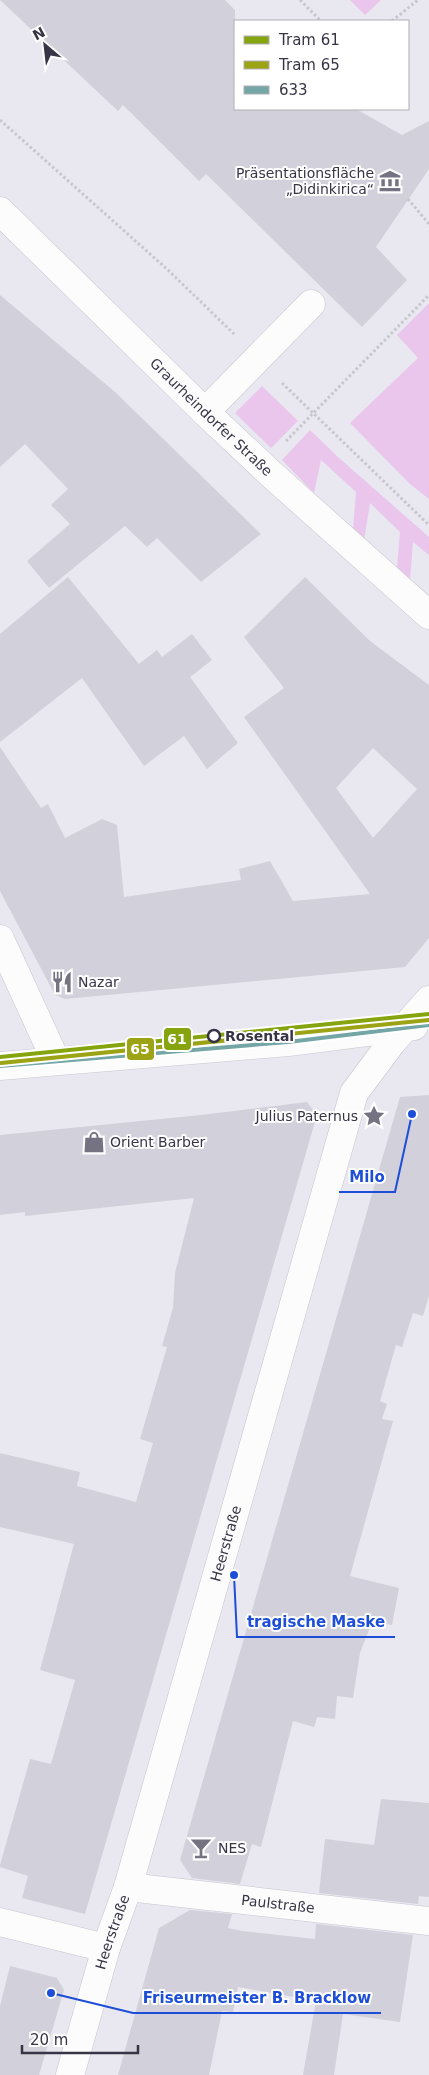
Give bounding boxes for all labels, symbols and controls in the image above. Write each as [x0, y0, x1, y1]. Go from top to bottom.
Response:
north arrow [20, 20, 70, 70]
legend [234, 20, 409, 110]
text: N [30, 24, 48, 43]
text: Tram 61 [278, 31, 340, 49]
text: Tram 65 [278, 56, 340, 74]
text: 633 [279, 81, 308, 99]
place label: Präsentationsfläche „Didinkirica“ [236, 165, 374, 197]
museum icon: Präsentationsfläche „Didinkirica“ [377, 168, 403, 194]
street label: Graurheindorfer Straße [147, 355, 276, 479]
restaurant icon: Nazar [49, 969, 75, 995]
place label: Nazar [78, 974, 119, 990]
line badge: 61 [163, 1027, 192, 1051]
place label: Rosental [225, 1028, 294, 1044]
marker: Rosental [207, 1029, 221, 1043]
text: 61 [167, 1031, 187, 1047]
line badge: 65 [126, 1037, 155, 1061]
text: 65 [130, 1041, 150, 1057]
place icon: Julius Paternus [361, 1103, 387, 1129]
place label: Julius Paternus [255, 1108, 358, 1124]
shop icon: Orient Barber [81, 1129, 107, 1155]
place label: Orient Barber [110, 1134, 206, 1150]
callout: Milo [339, 1162, 395, 1192]
text: Milo [349, 1168, 385, 1186]
street label: Heerstraße [207, 1504, 244, 1583]
callout: tragische Maske [237, 1607, 395, 1637]
text: tragische Maske [247, 1613, 385, 1631]
bar icon: NES [188, 1835, 214, 1861]
place label: NES [218, 1840, 246, 1856]
street label: Paulstraße [240, 1892, 316, 1916]
street label: Heerstraße [92, 1893, 133, 1971]
callout: Friseurmeister B. Bracklow [133, 1983, 381, 2013]
text: Friseurmeister B. Bracklow [143, 1989, 371, 2007]
scale bar [22, 2022, 139, 2054]
text: 20 m [30, 2031, 68, 2049]

